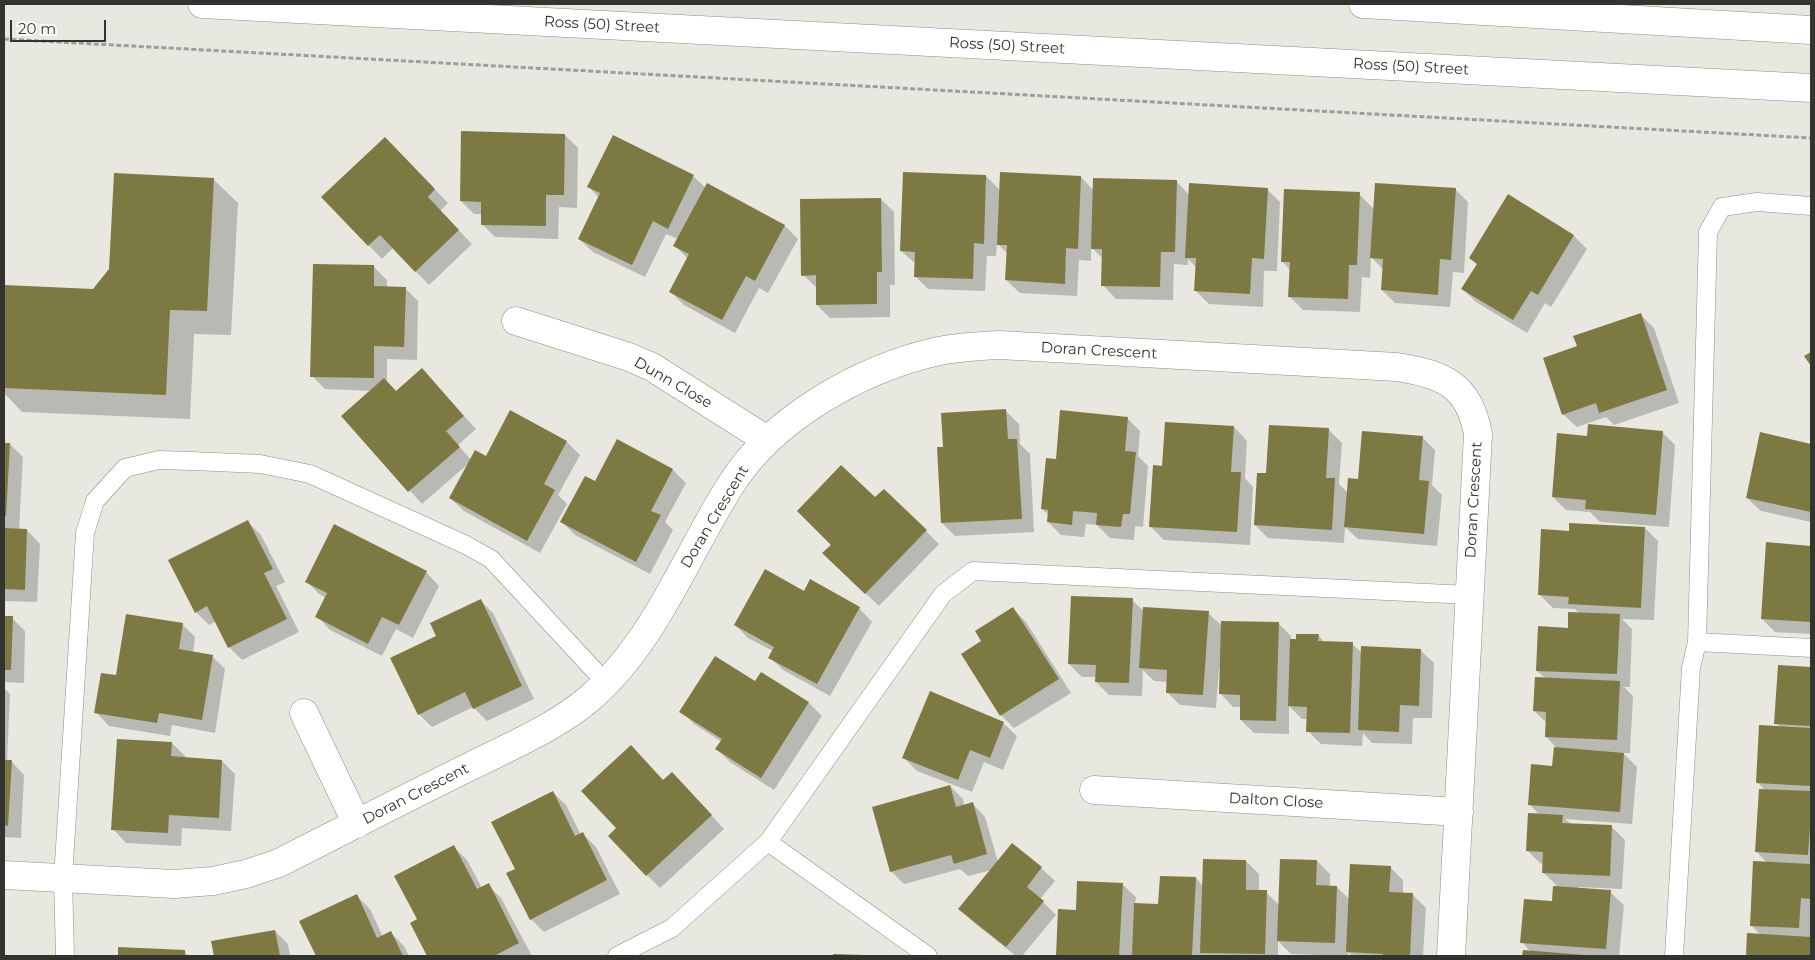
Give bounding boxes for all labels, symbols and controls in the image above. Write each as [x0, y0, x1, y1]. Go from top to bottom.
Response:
scale bar [12, 10, 109, 42]
street label: Ross (50) Street [543, 13, 661, 37]
text: 20 m [18, 19, 56, 38]
street label: Ross (50) Street [948, 34, 1066, 58]
street label: Ross (50) Street [1352, 55, 1470, 79]
street label: Doran Crescent [1040, 339, 1158, 363]
street label: Dunn Close [631, 353, 715, 413]
street label: Doran Crescent [1462, 441, 1486, 559]
street label: Doran Crescent [677, 462, 753, 572]
street label: Doran Crescent [360, 760, 472, 828]
street label: Dalton Close [1228, 790, 1324, 812]

